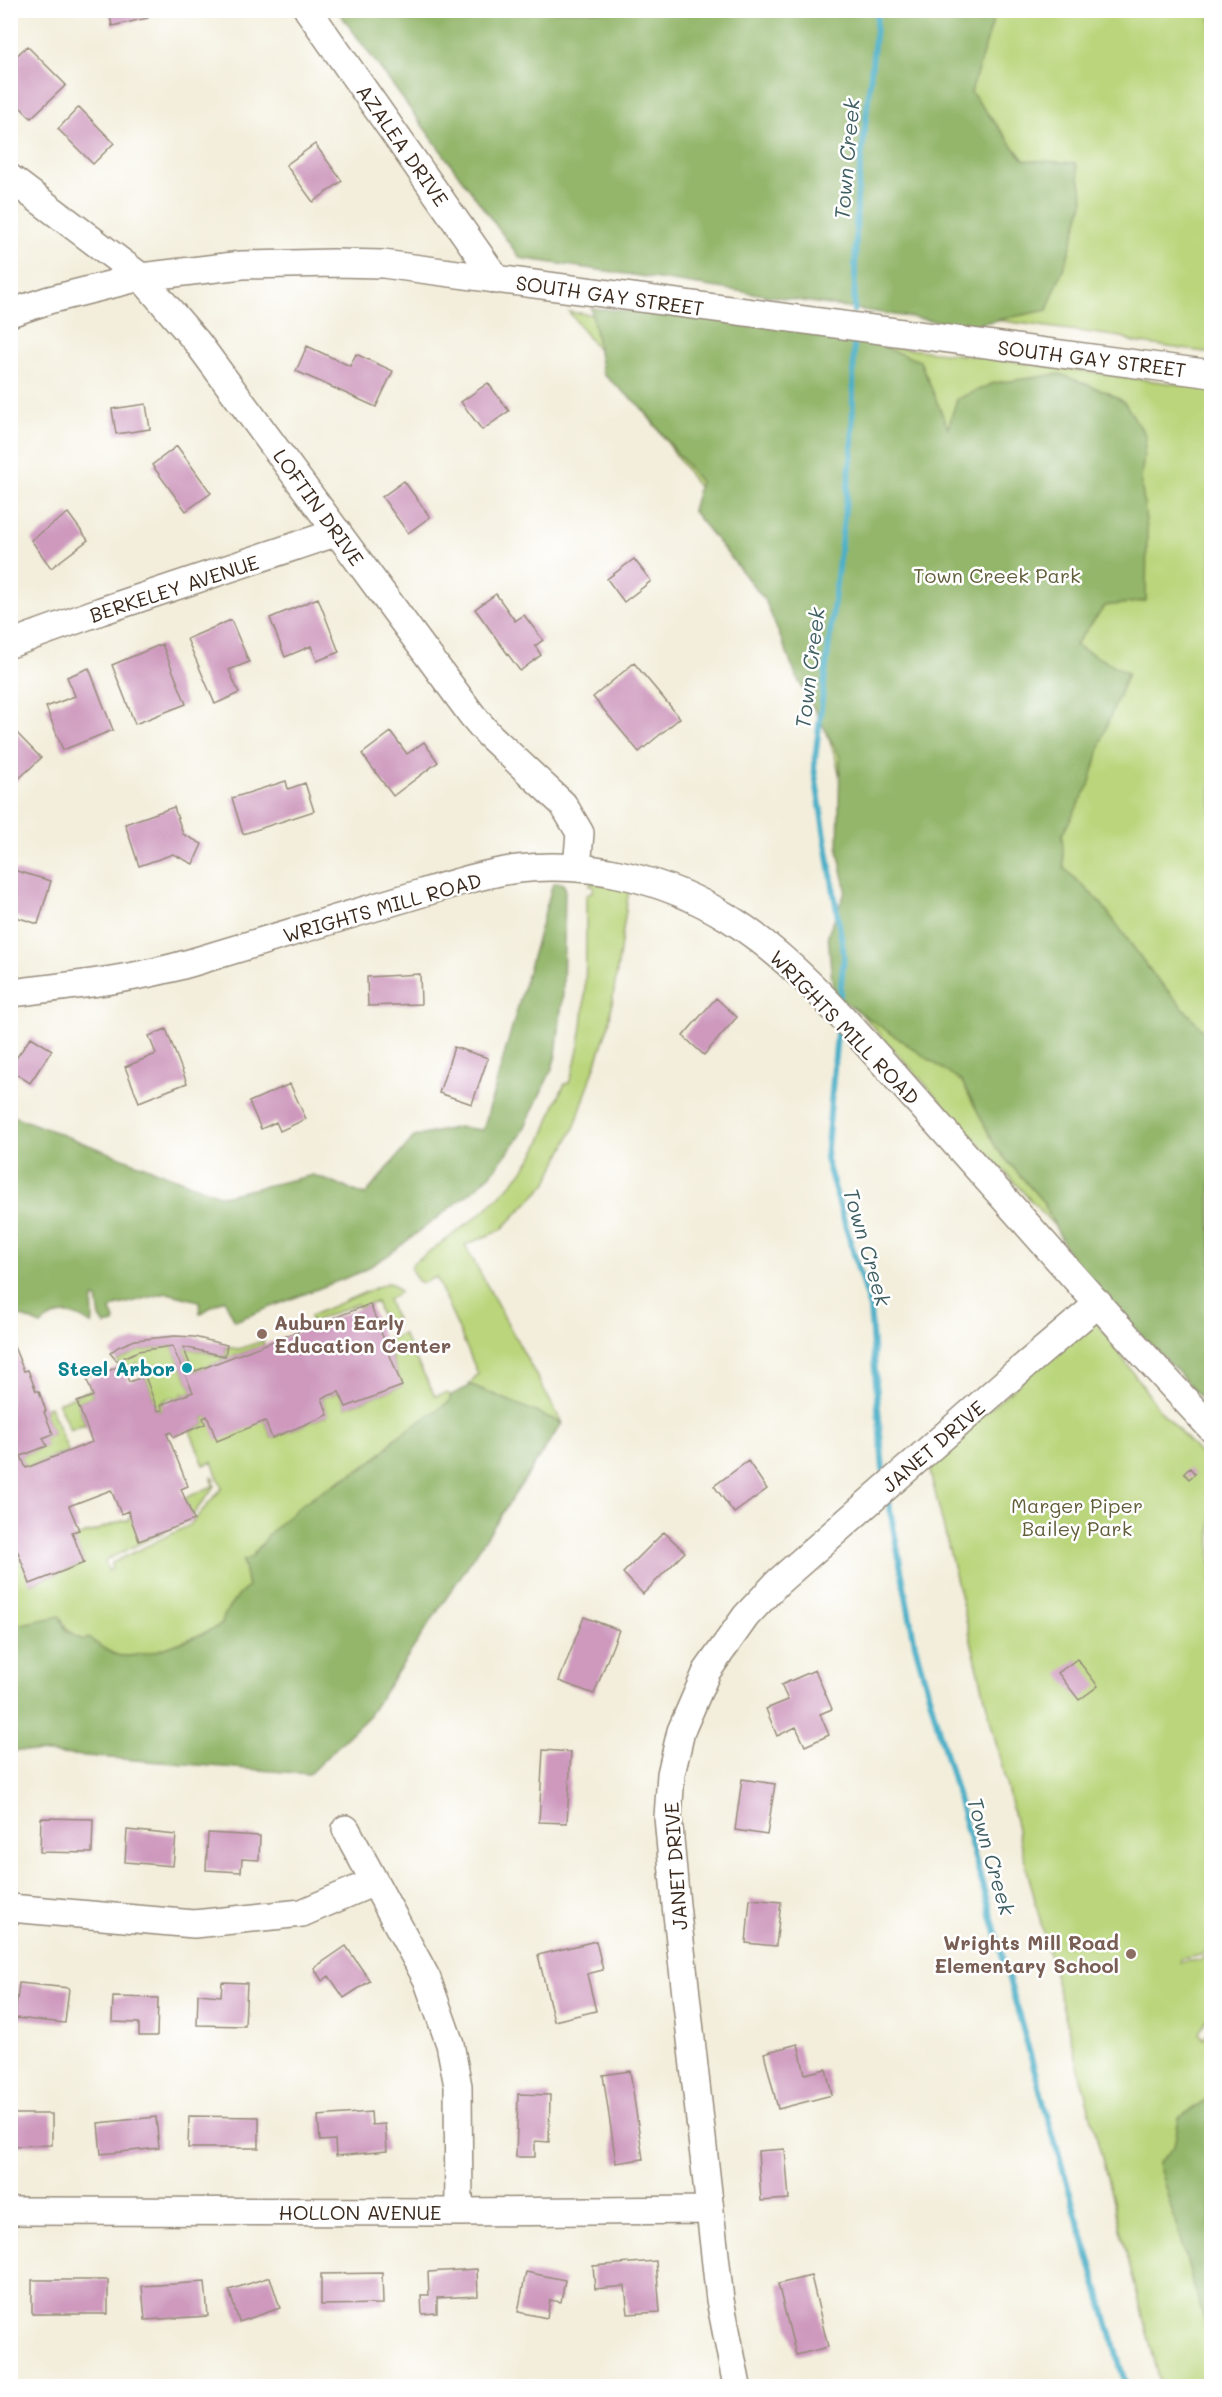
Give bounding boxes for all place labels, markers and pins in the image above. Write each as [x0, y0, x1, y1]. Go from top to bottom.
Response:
place label: Auburn Early Education Center [274, 1309, 451, 1358]
marker: Auburn Early Education Center [255, 1327, 269, 1341]
place label: Steel Arbor [58, 1355, 175, 1381]
marker: Steel Arbor [180, 1361, 194, 1375]
place label: Wrights Mill Road Elementary School [934, 1929, 1119, 1978]
marker: Wrights Mill Road Elementary School [1124, 1947, 1138, 1961]

